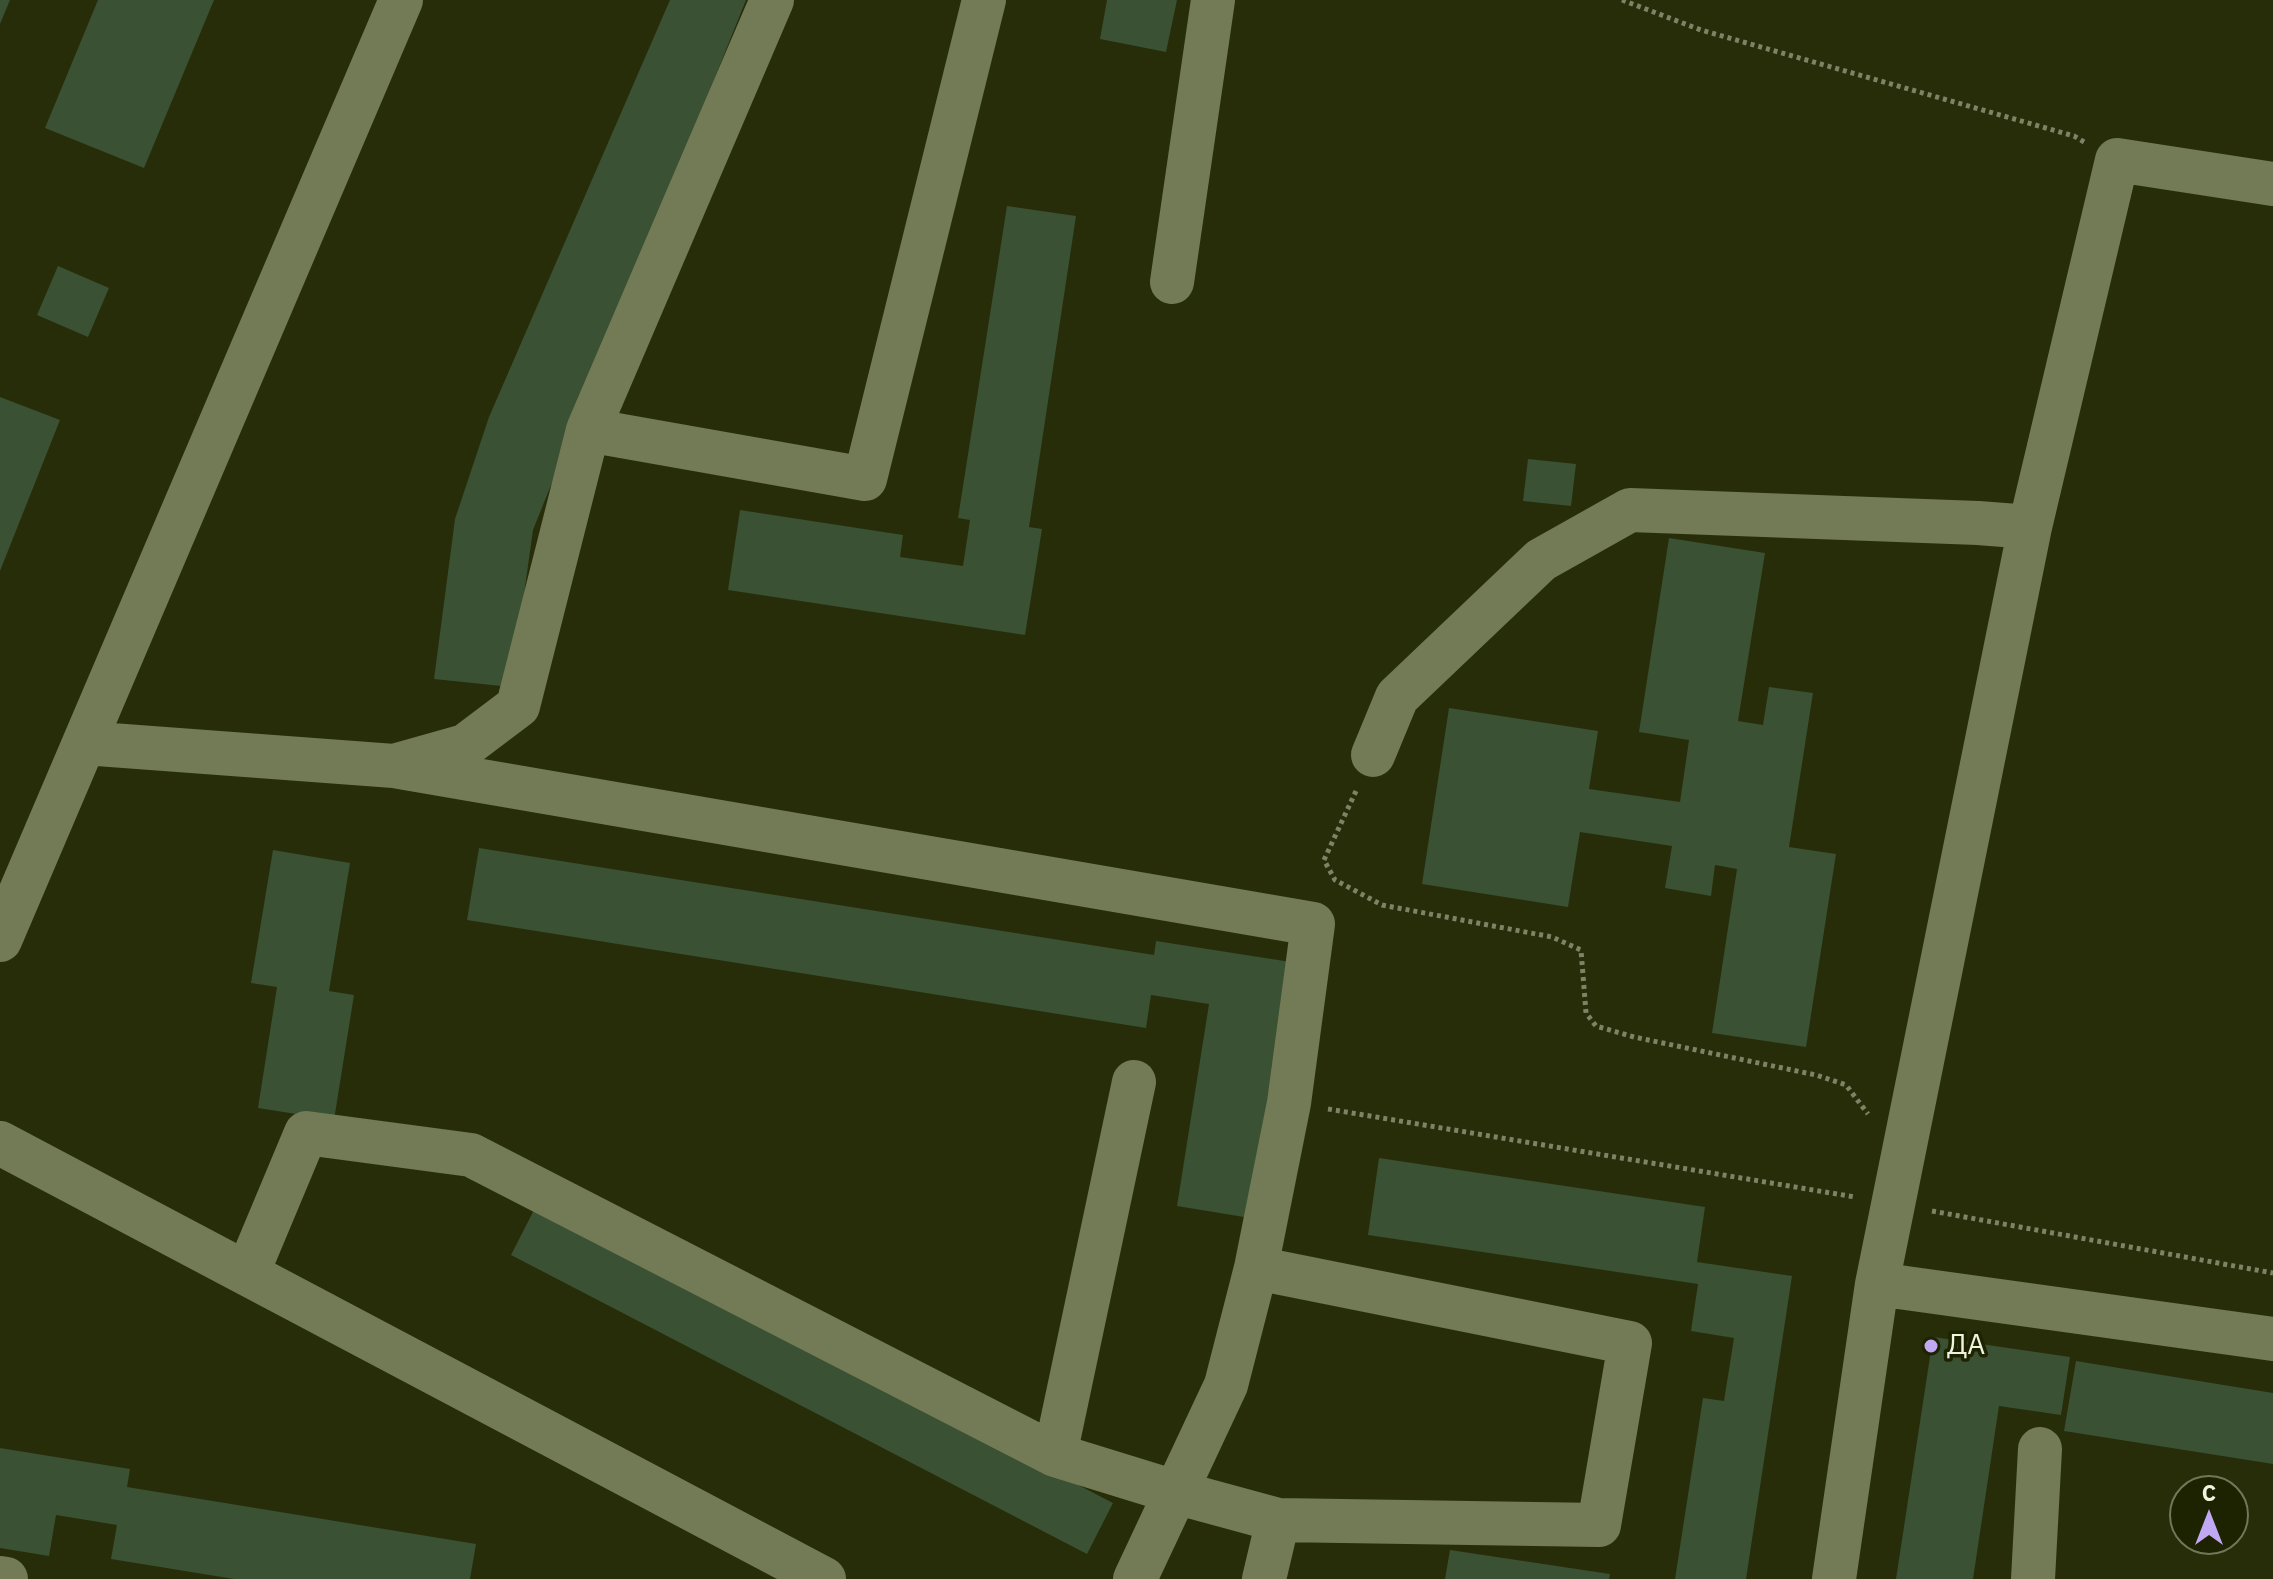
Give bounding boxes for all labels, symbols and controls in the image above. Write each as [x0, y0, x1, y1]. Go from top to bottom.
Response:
place label: ДА [1947, 1329, 1985, 1363]
marker: ДА [1922, 1337, 1940, 1355]
north arrow [2169, 1475, 2249, 1555]
text: С [2202, 1478, 2216, 1507]

